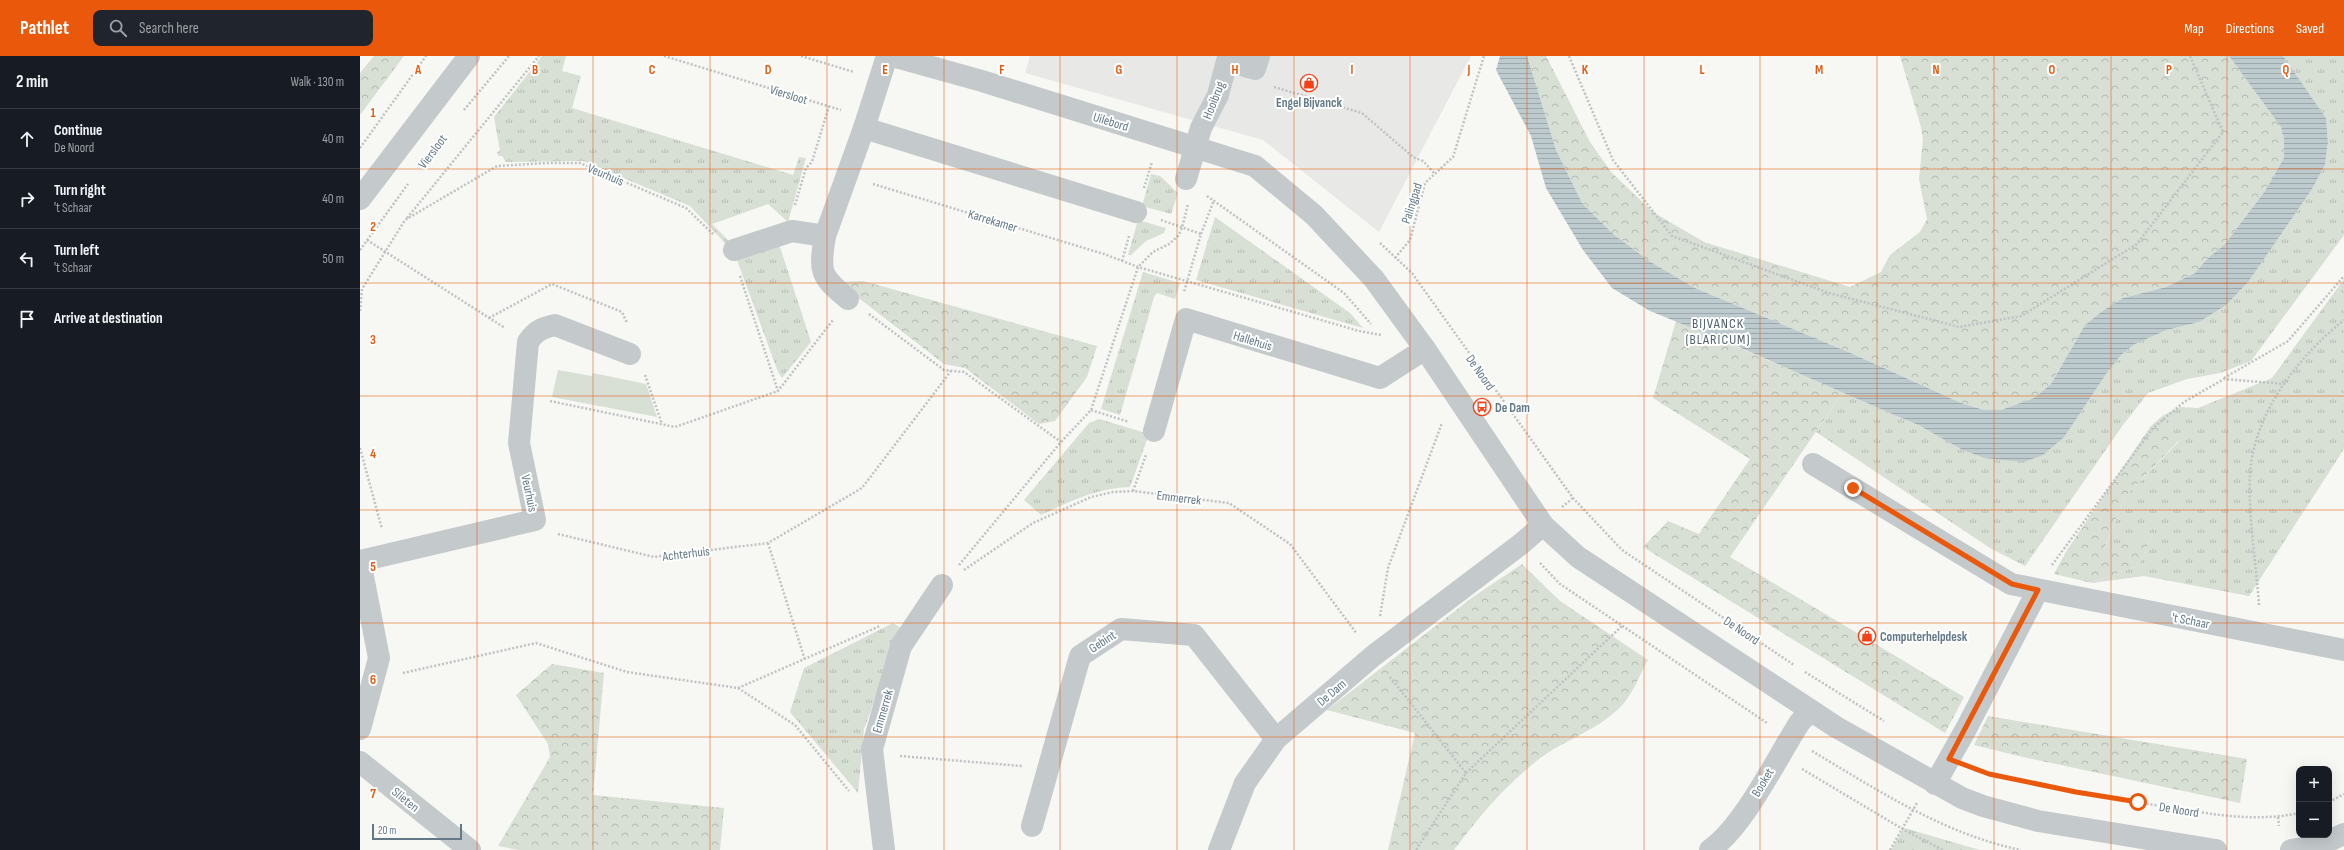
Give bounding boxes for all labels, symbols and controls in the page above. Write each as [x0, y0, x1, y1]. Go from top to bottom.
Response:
search box [93, 10, 373, 46]
text: Pathlet [20, 17, 69, 40]
icon: search [107, 17, 129, 39]
text: Search here [139, 19, 199, 38]
text: Map [2184, 20, 2204, 37]
text: Directions [2226, 20, 2274, 37]
text: Saved [2296, 20, 2324, 37]
text: A [414, 62, 422, 78]
text: B [532, 62, 538, 78]
text: C [649, 62, 656, 78]
text: D [765, 62, 772, 78]
text: E [882, 62, 888, 78]
text: F [999, 62, 1005, 78]
text: G [1116, 62, 1123, 78]
text: H [1232, 62, 1239, 78]
text: I [1351, 62, 1354, 78]
text: J [1467, 62, 1471, 78]
text: K [1582, 62, 1589, 78]
text: L [1699, 62, 1705, 78]
text: M [1815, 62, 1823, 78]
text: N [1933, 62, 1940, 78]
text: O [2049, 62, 2056, 78]
text: P [2166, 62, 2172, 78]
text: Q [2283, 62, 2290, 78]
text: 2 min [16, 72, 48, 92]
shop icon: Engel Bijvanck [1299, 73, 1319, 93]
text: Walk · 130 m [291, 74, 344, 90]
street label: Hooibrug [1199, 79, 1229, 122]
street label: Viersloot [768, 82, 810, 108]
place label: Engel Bijvanck [1276, 95, 1342, 111]
text: 1 [370, 105, 376, 121]
street label: Uilebord [1091, 109, 1130, 135]
text: Continue [54, 121, 103, 140]
icon: ahead [16, 128, 38, 150]
text: 40 m [322, 131, 344, 147]
street label: Viersloot [415, 131, 451, 172]
text: De Noord [54, 140, 94, 156]
street label: Veurhuis [585, 160, 626, 190]
text: Turn right [54, 181, 106, 200]
street label: Palingpad [1398, 181, 1426, 226]
icon: right [16, 188, 38, 210]
text: 40 m [322, 191, 344, 207]
text: 't Schaar [54, 200, 92, 216]
street label: Karrekamer [966, 206, 1019, 236]
text: 2 [370, 219, 376, 235]
text: Turn left [54, 241, 99, 260]
icon: left [16, 248, 38, 270]
text: 50 m [323, 251, 344, 267]
text: 't Schaar [54, 260, 92, 276]
icon: arrive [16, 308, 38, 330]
text: Arrive at destination [54, 309, 163, 328]
district label: BIJVANCK (BLARICUM) [1686, 315, 1750, 348]
street label: Hallehuis [1231, 327, 1274, 355]
text: 3 [370, 332, 376, 348]
street label: De Noord [1462, 352, 1498, 394]
bus stop icon: De Dam [1472, 397, 1492, 417]
place label: De Dam [1495, 400, 1530, 416]
text: 4 [370, 446, 376, 462]
street label: Veurhuis [517, 473, 541, 514]
route end [1844, 479, 1862, 497]
street label: Emmerrek [1156, 487, 1202, 509]
street label: Achterhuis [661, 543, 711, 565]
text: 5 [370, 559, 376, 575]
street label: 't Schaar [2171, 609, 2211, 633]
street label: De Noord [1720, 613, 1763, 649]
shop icon: Computerhelpdesk [1857, 626, 1877, 646]
street label: Gebint [1086, 627, 1119, 656]
place label: Computerhelpdesk [1880, 629, 1968, 645]
text: 6 [370, 672, 376, 688]
street label: De Dam [1314, 676, 1350, 710]
street label: Emmerrek [869, 688, 897, 735]
street label: Booket [1748, 765, 1778, 800]
map controls [2296, 766, 2332, 838]
button: + [2296, 766, 2332, 802]
street label: Slieten [388, 784, 422, 816]
text: 7 [370, 786, 376, 802]
route start [2129, 793, 2147, 811]
street label: De Noord [2158, 799, 2200, 821]
button: − [2296, 802, 2332, 838]
scale bar [372, 822, 462, 841]
text: 20 m [378, 824, 396, 837]

